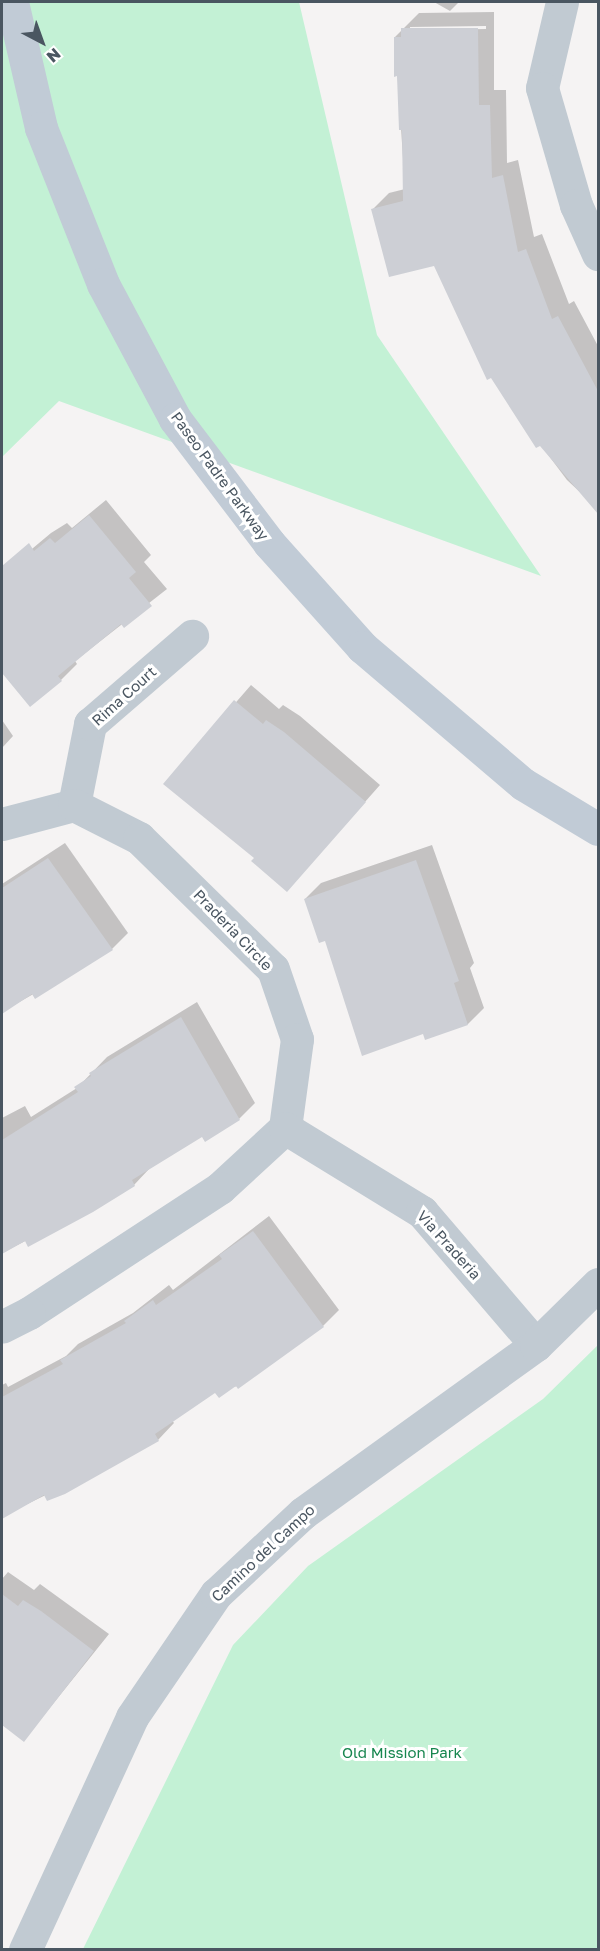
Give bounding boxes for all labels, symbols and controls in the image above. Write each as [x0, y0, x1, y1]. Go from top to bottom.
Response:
north arrow [12, 12, 72, 72]
text: N [43, 44, 65, 67]
street label: Paseo Padre Parkway [167, 408, 273, 544]
street label: Rima Court [88, 662, 160, 730]
street label: Praderia Circle [190, 886, 276, 974]
street label: Via Praderia [413, 1207, 485, 1283]
street label: Camino del Campo [208, 1501, 318, 1605]
park label: Old Mission Park [342, 1744, 462, 1762]

